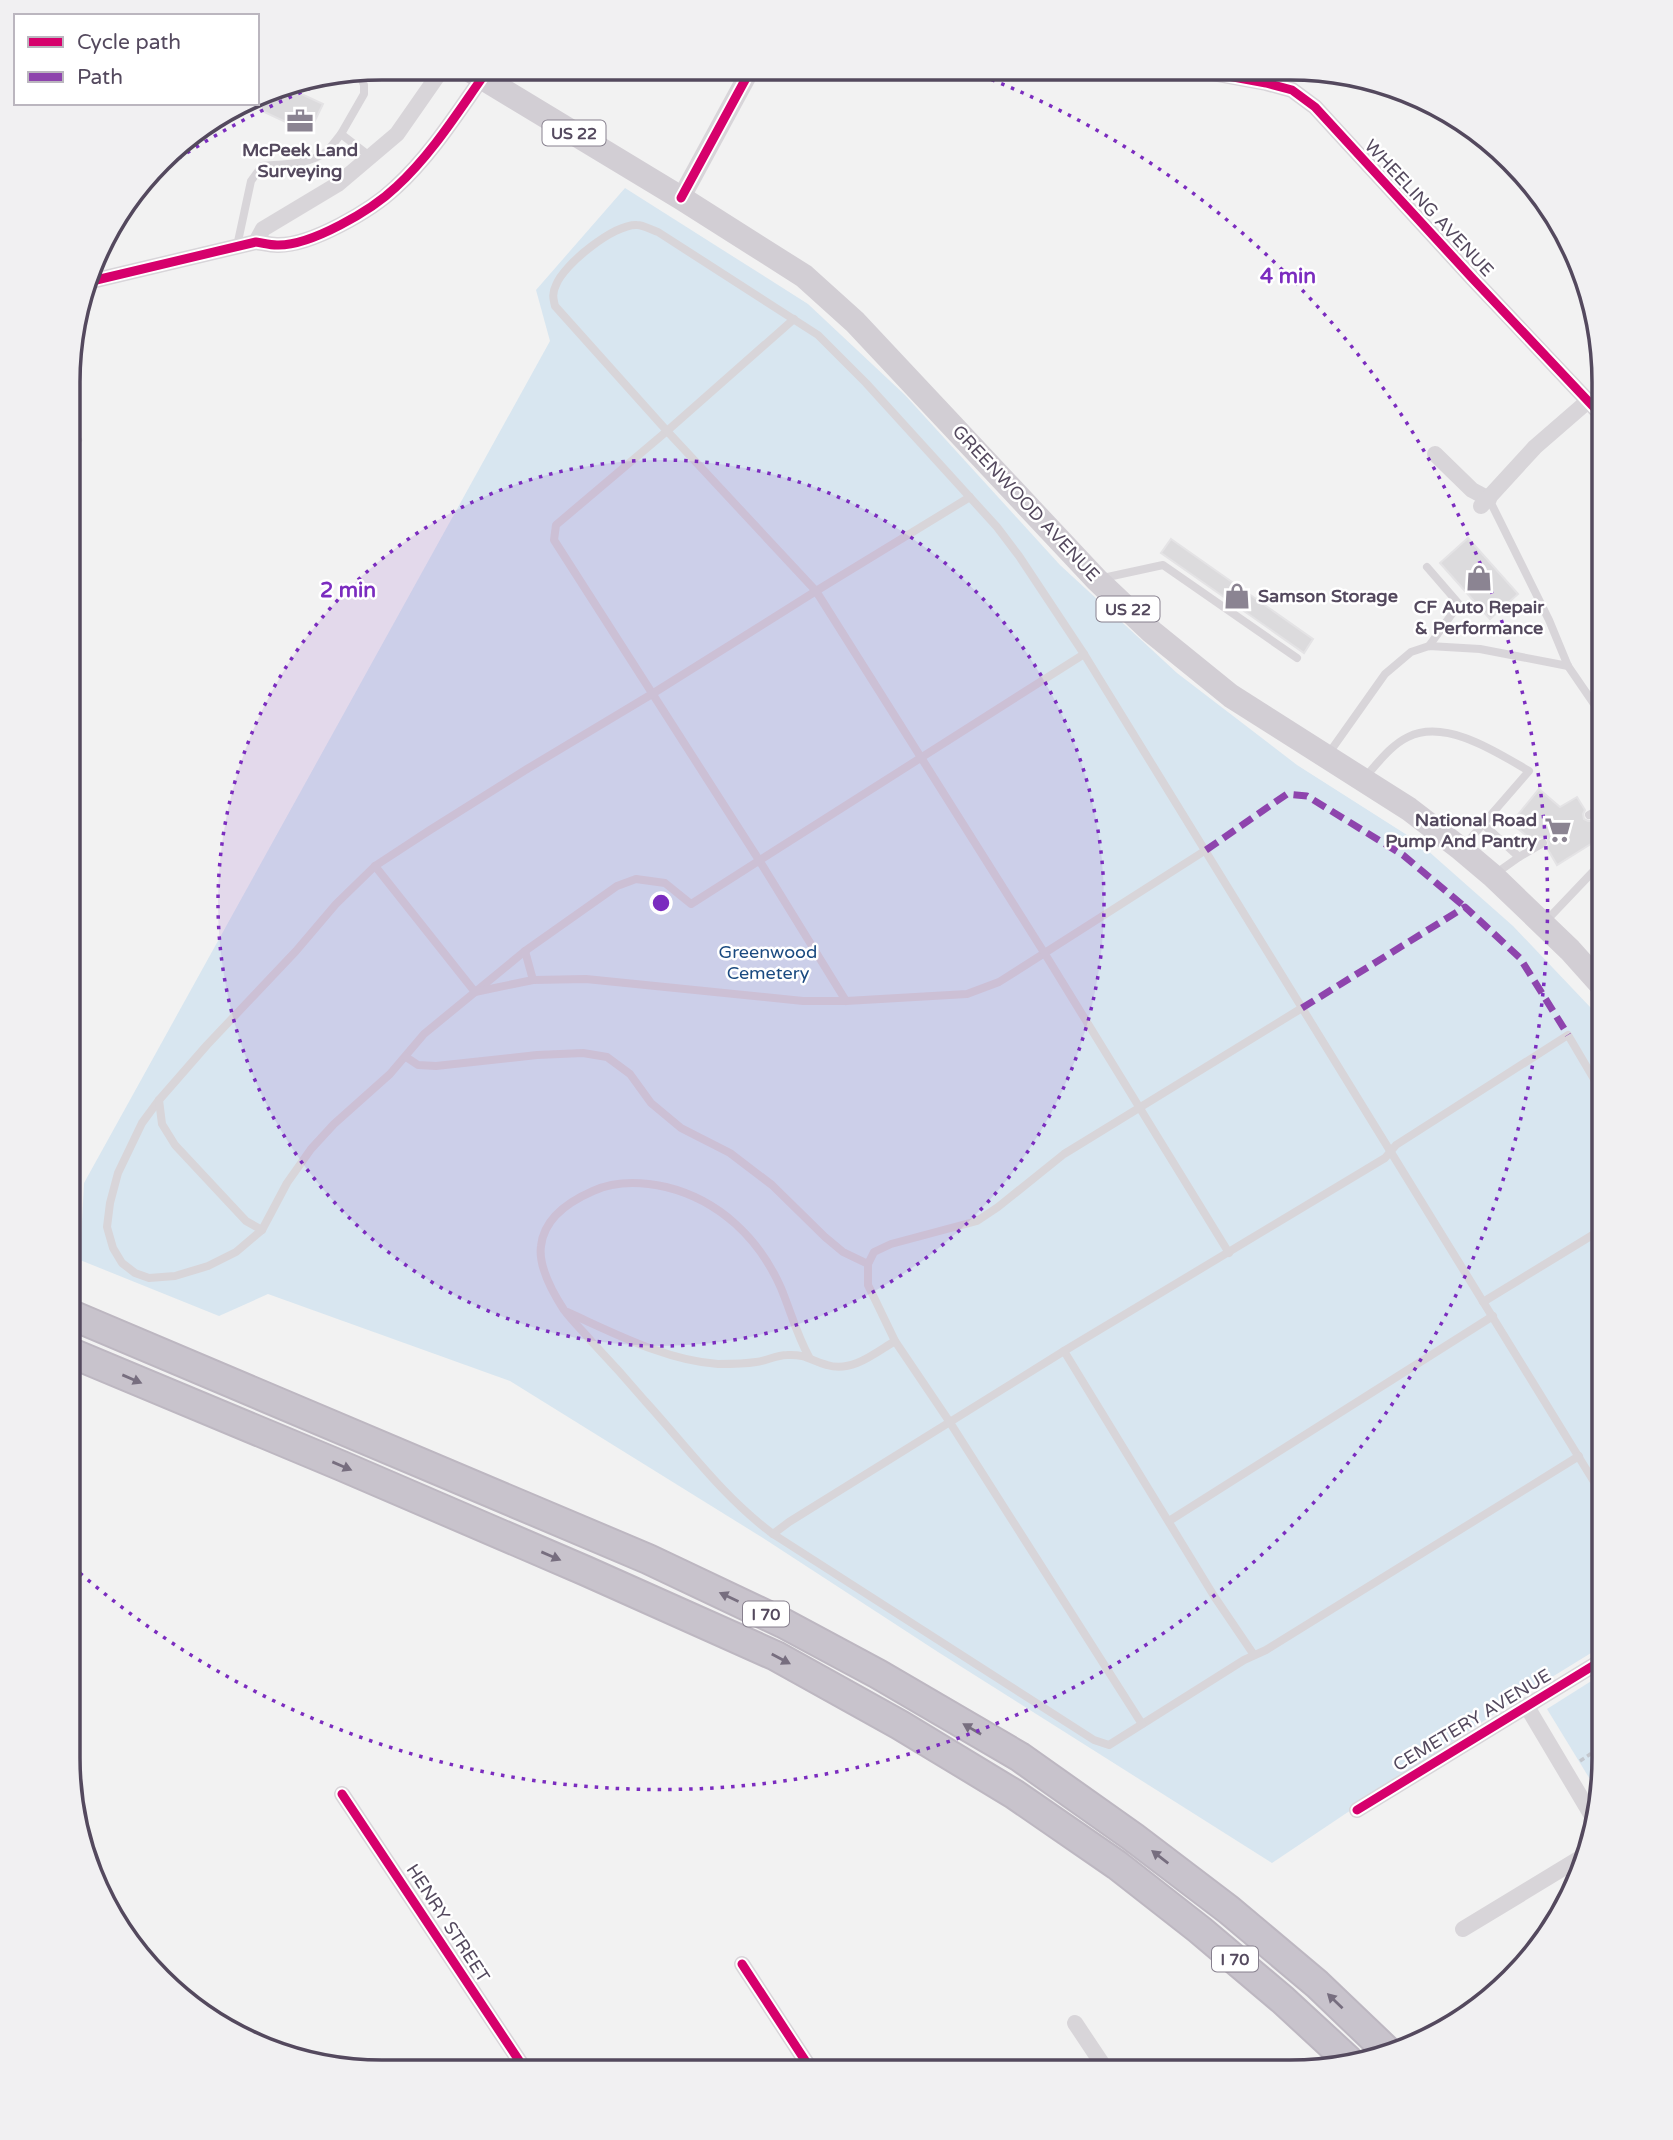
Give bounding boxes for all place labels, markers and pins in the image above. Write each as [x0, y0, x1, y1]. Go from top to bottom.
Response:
office icon: McPeek Land Surveying [285, 106, 315, 136]
place label: McPeek Land Surveying [242, 139, 358, 182]
shop icon: CF Auto Repair & Performance [1464, 563, 1494, 593]
shop icon: Samson Storage [1222, 581, 1252, 611]
place label: Samson Storage [1258, 585, 1398, 607]
place label: CF Auto Repair & Performance [1414, 596, 1545, 639]
place label: National Road Pump And Pantry [1385, 809, 1537, 852]
supermarket icon: National Road Pump And Pantry [1543, 815, 1573, 845]
centre of rings [649, 891, 673, 915]

